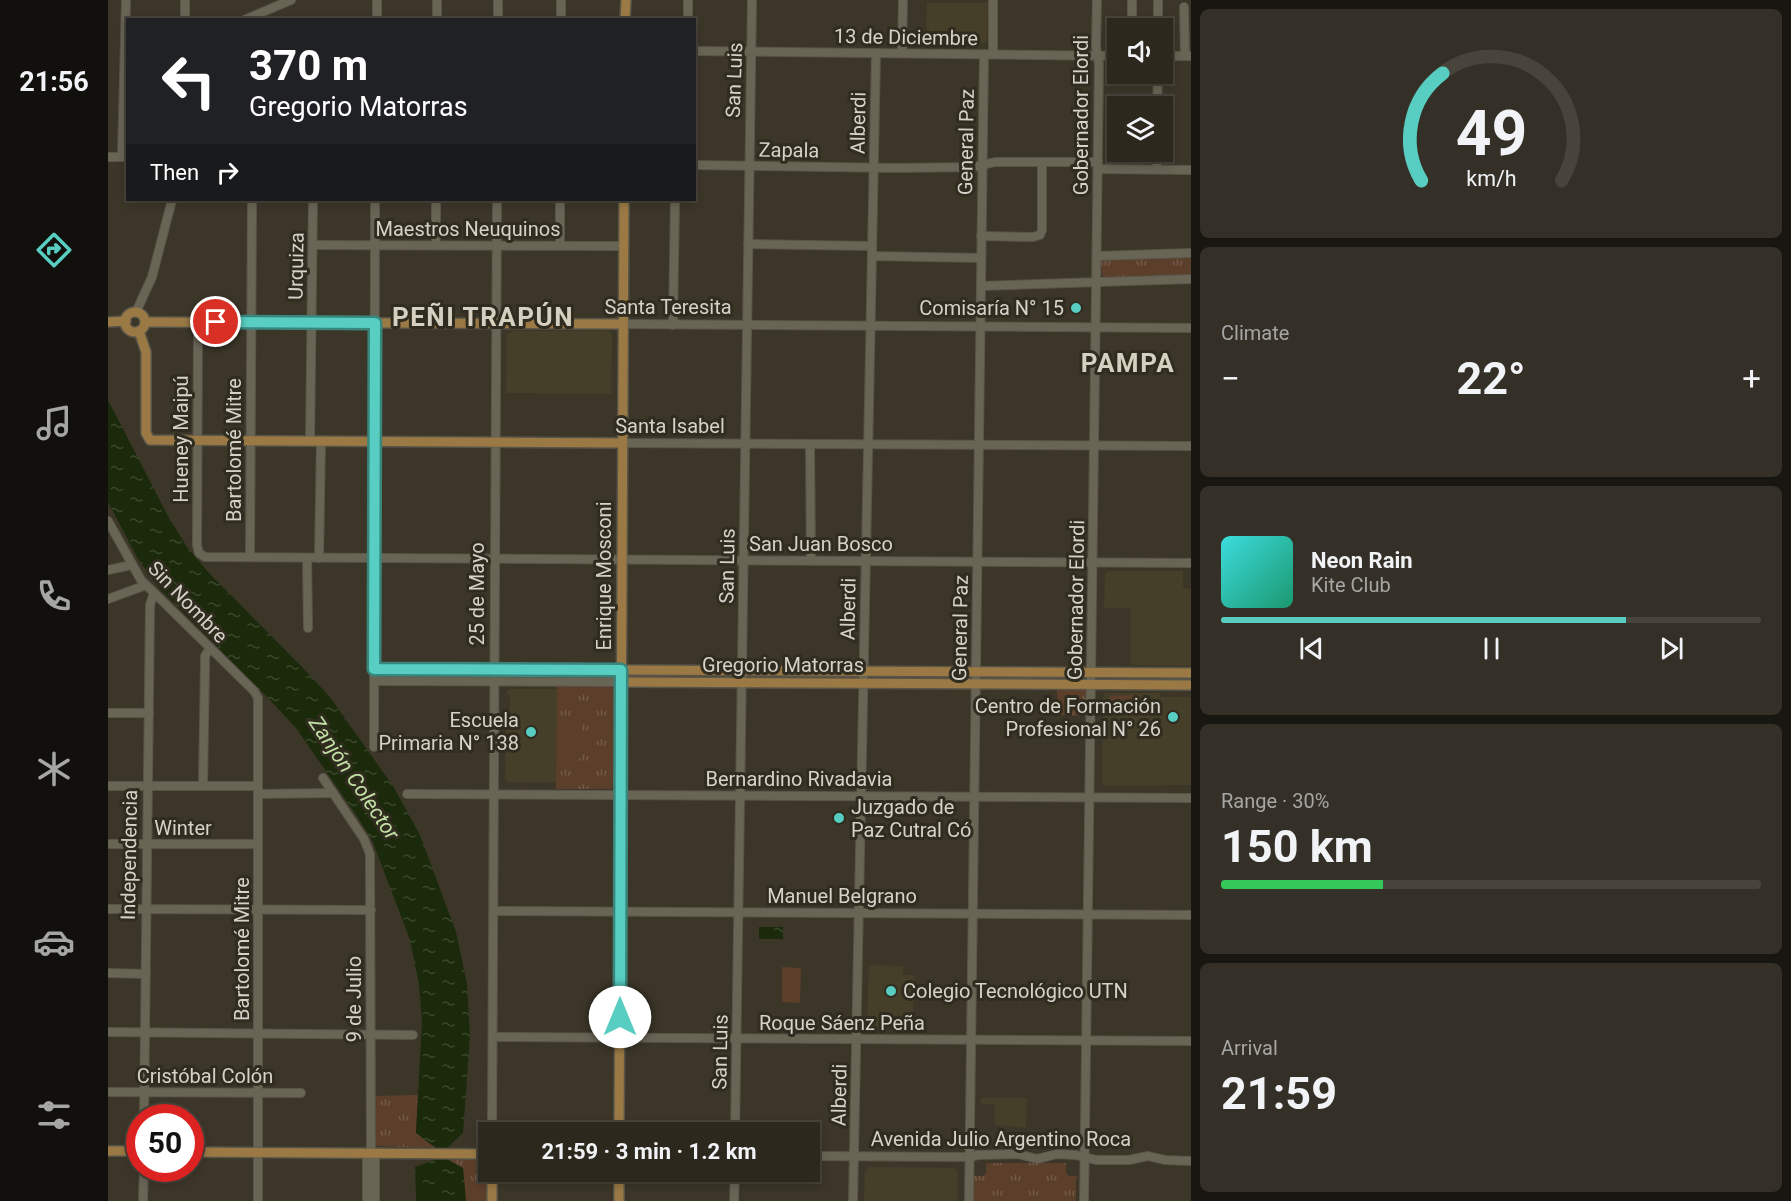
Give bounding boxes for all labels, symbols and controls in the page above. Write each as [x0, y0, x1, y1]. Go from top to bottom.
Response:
map controls [1107, 18, 1173, 162]
button: sound [1107, 18, 1173, 84]
street label: 13 de Diciembre [834, 24, 978, 50]
street label: Gobernador Elordi [1069, 35, 1093, 195]
text: 370 m [249, 41, 368, 90]
icon: left [150, 42, 228, 120]
street label: San Luis [721, 42, 747, 118]
text: 21:56 [19, 66, 89, 98]
street label: General Paz [953, 89, 979, 195]
text: Gregorio Matorras [249, 91, 468, 123]
street label: Alberdi [845, 92, 871, 154]
button: layers [1107, 96, 1173, 162]
text: 49 [1455, 97, 1527, 170]
street label: Zapala [758, 137, 820, 163]
icon: right [211, 156, 244, 189]
text: Then [150, 160, 199, 185]
text: km/h [1466, 166, 1516, 191]
street label: Maestros Neuquinos [375, 217, 561, 241]
icon: directions [33, 229, 75, 271]
street label: Urquiza [283, 232, 309, 300]
street label: Santa Teresita [604, 295, 732, 319]
pin [190, 296, 241, 347]
place label: Comisaría N° 15 [919, 296, 1064, 320]
marker: Comisaría N° 15 [1069, 301, 1083, 315]
district label: PEÑI TRAPÚN [392, 302, 574, 332]
icon: arrive [199, 305, 232, 338]
text: Climate [1221, 321, 1289, 345]
district label: PAMPA [1081, 348, 1175, 378]
text: 22° [1456, 352, 1526, 405]
text: − [1221, 359, 1240, 398]
text: + [1742, 359, 1761, 398]
street label: Hueney Maipú [169, 375, 193, 503]
street label: Bartolomé Mitre [222, 378, 246, 522]
icon: music [33, 402, 75, 444]
street label: Santa Isabel [615, 414, 725, 438]
street label: Enrique Mosconi [592, 502, 616, 650]
street label: Gobernador Elordi [1063, 520, 1089, 680]
street label: San Luis [714, 528, 740, 604]
street label: San Juan Bosco [749, 532, 893, 556]
street label: 25 de Mayo [465, 542, 489, 646]
text: Neon Rain [1311, 548, 1413, 573]
street label: Sin Nombre [143, 556, 233, 648]
text: Kite Club [1311, 573, 1391, 597]
icon: phone [33, 575, 75, 617]
street label: General Paz [947, 575, 973, 681]
street label: Alberdi [835, 578, 861, 640]
icon: previous [1295, 632, 1328, 665]
icon: pause [1475, 632, 1508, 665]
icon: next [1655, 632, 1688, 665]
street label: Gregorio Matorras [702, 653, 864, 677]
place label: Centro de Formación Profesional N° 26 [975, 694, 1161, 741]
place label: Escuela Primaria N° 138 [378, 708, 519, 755]
marker: Centro de Formación Profesional N° 26 [1166, 710, 1180, 724]
water label: Zanjón Colector [303, 711, 405, 845]
marker: Escuela Primaria N° 138 [524, 725, 538, 739]
icon: climate [33, 748, 75, 790]
street label: Bernardino Rivadavia [706, 767, 892, 791]
text: Range · 30% [1221, 789, 1329, 813]
street label: Independencia [116, 790, 142, 920]
place label: Juzgado de Paz Cutral Có [851, 795, 971, 842]
marker: Juzgado de Paz Cutral Có [832, 811, 846, 825]
street label: Winter [154, 816, 212, 840]
text: 150 km [1221, 820, 1373, 873]
street label: Bartolomé Mitre [230, 877, 254, 1021]
street label: Manuel Belgrano [767, 884, 917, 908]
icon: car [33, 921, 75, 963]
street label: 9 de Julio [342, 956, 366, 1042]
place label: Colegio Tecnológico UTN [903, 979, 1128, 1003]
marker: Colegio Tecnológico UTN [884, 984, 898, 998]
position arrow [588, 985, 652, 1049]
street label: Roque Sáenz Peña [759, 1011, 925, 1035]
street label: San Luis [707, 1014, 733, 1090]
text: Arrival [1221, 1036, 1278, 1060]
street label: Cristóbal Colón [137, 1064, 273, 1088]
street label: Alberdi [826, 1064, 852, 1126]
text: 21:59 [1221, 1067, 1337, 1120]
icon: filters [33, 1094, 75, 1136]
speed limit sign: 50 [126, 1104, 204, 1182]
street label: Avenida Julio Argentino Roca [871, 1127, 1131, 1151]
text: 21:59 · 3 min · 1.2 km [541, 1139, 757, 1164]

